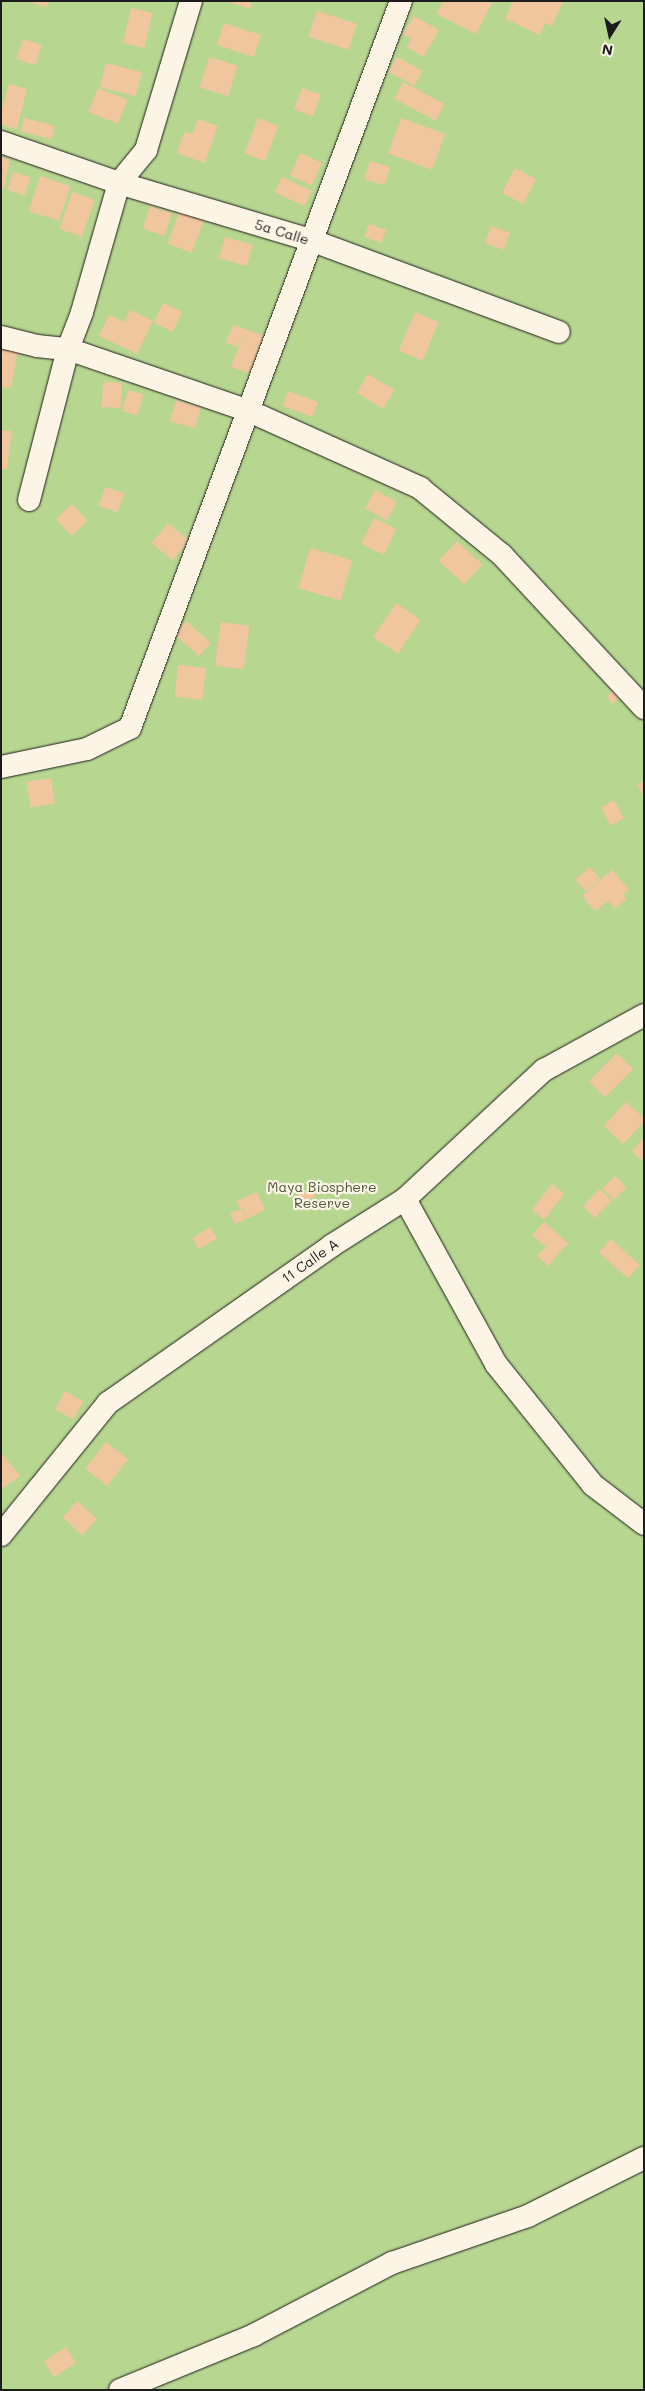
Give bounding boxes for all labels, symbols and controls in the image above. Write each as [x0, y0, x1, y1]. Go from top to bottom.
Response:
north arrow [585, 10, 635, 60]
text: N [600, 40, 614, 61]
street label: 5a Calle [253, 216, 311, 248]
park label: Maya Biosphere Reserve [267, 1179, 377, 1212]
street label: 11 Calle A [278, 1235, 342, 1287]

